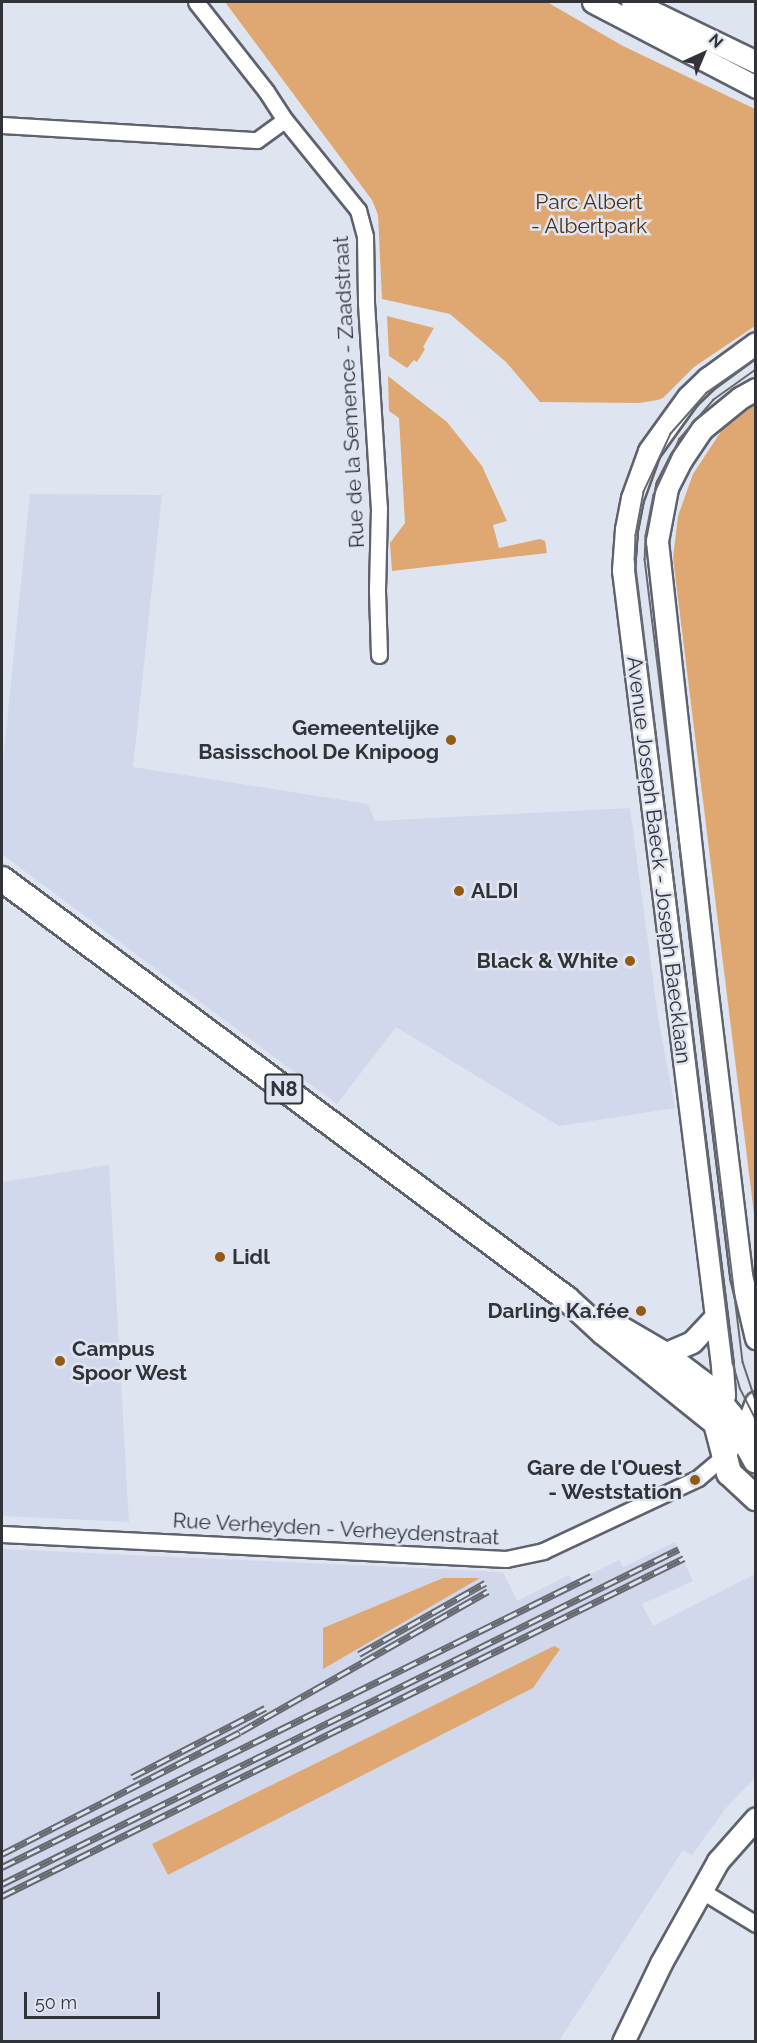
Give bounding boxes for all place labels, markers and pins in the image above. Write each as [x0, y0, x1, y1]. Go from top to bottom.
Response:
place label: Gemeentelijke Basisschool De Knipoog [198, 715, 439, 765]
marker: Gemeentelijke Basisschool De Knipoog [444, 733, 458, 747]
place label: ALDI [471, 878, 518, 904]
marker: ALDI [452, 884, 466, 898]
place label: Black & White [476, 948, 618, 974]
marker: Black & White [623, 954, 637, 968]
place label: Lidl [232, 1244, 270, 1270]
marker: Lidl [213, 1250, 227, 1264]
place label: Darling Ka.fée [488, 1298, 629, 1324]
marker: Darling Ka.fée [634, 1304, 648, 1318]
place label: Campus Spoor West [72, 1336, 188, 1386]
marker: Campus Spoor West [53, 1354, 67, 1368]
place label: Gare de l'Ouest - Weststation [527, 1455, 682, 1505]
marker: Gare de l'Ouest - Weststation [686, 1471, 704, 1489]

